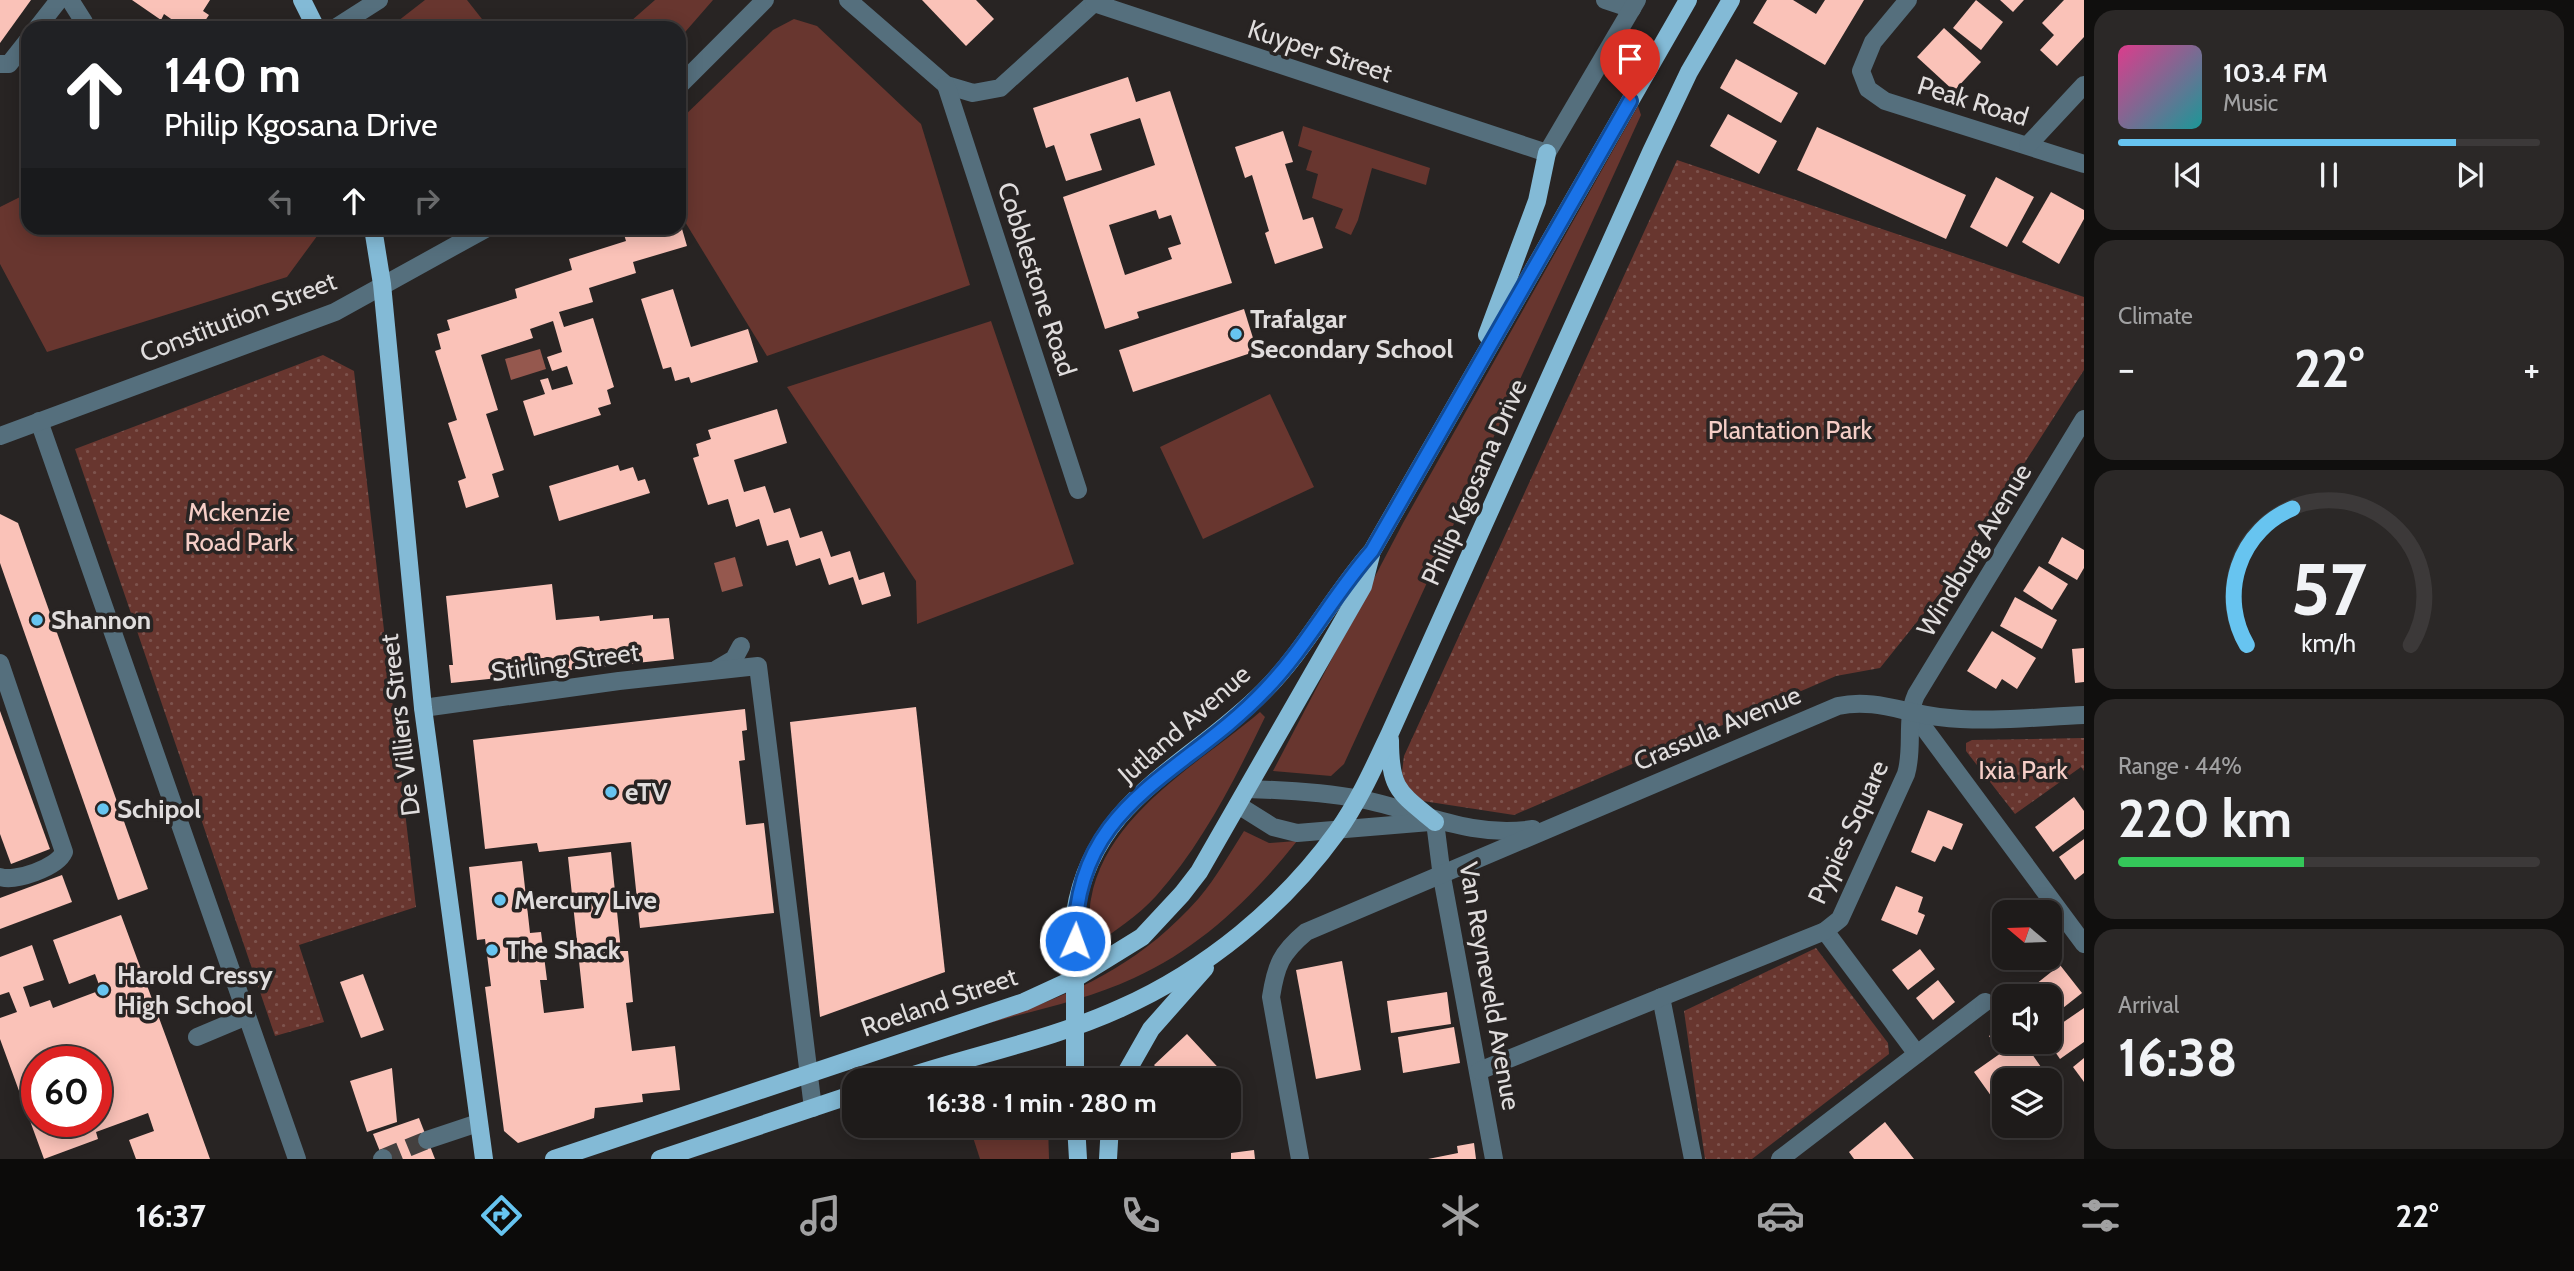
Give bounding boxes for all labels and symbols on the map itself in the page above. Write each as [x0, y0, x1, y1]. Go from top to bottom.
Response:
street label: Kuyper Street [1244, 13, 1396, 89]
pin [1600, 29, 1660, 101]
street label: Peak Road [1914, 69, 2032, 133]
street label: Cobblestone Road [991, 178, 1083, 380]
street label: Constitution Street [135, 265, 341, 369]
place label: Trafalgar Secondary School [1250, 303, 1453, 365]
marker: Trafalgar Secondary School [1228, 326, 1244, 342]
street label: Philip Kgosana Drive [1414, 374, 1534, 590]
park label: Plantation Park [1708, 414, 1873, 446]
street label: Windburg Avenue [1910, 458, 2038, 642]
park label: Mckenzie Road Park [184, 496, 294, 558]
place label: Shannon [51, 604, 151, 636]
marker: Shannon [29, 612, 45, 628]
street label: De Villiers Street [373, 632, 427, 818]
street label: Stirling Street [489, 636, 641, 688]
street label: Jutland Avenue [1111, 658, 1257, 791]
street label: Crassula Avenue [1629, 678, 1805, 778]
park label: Ixia Park [1978, 754, 2068, 786]
street label: Pypies Square [1801, 755, 1895, 909]
place label: eTV [625, 776, 668, 808]
marker: eTV [603, 784, 619, 800]
place label: Schipol [117, 793, 201, 825]
marker: Schipol [95, 801, 111, 817]
street label: Van Reyneveld Avenue [1452, 859, 1528, 1113]
place label: Mercury Live [514, 884, 657, 916]
marker: Mercury Live [492, 892, 508, 908]
north arrow [1992, 900, 2062, 970]
position arrow [1038, 904, 1112, 978]
place label: The Shack [506, 934, 621, 966]
marker: The Shack [484, 942, 500, 958]
place label: Harold Cressy High School [117, 959, 273, 1021]
street label: Roeland Street [857, 960, 1022, 1044]
marker: Harold Cressy High School [95, 982, 111, 998]
speed limit sign: 60 [21, 1046, 112, 1137]

